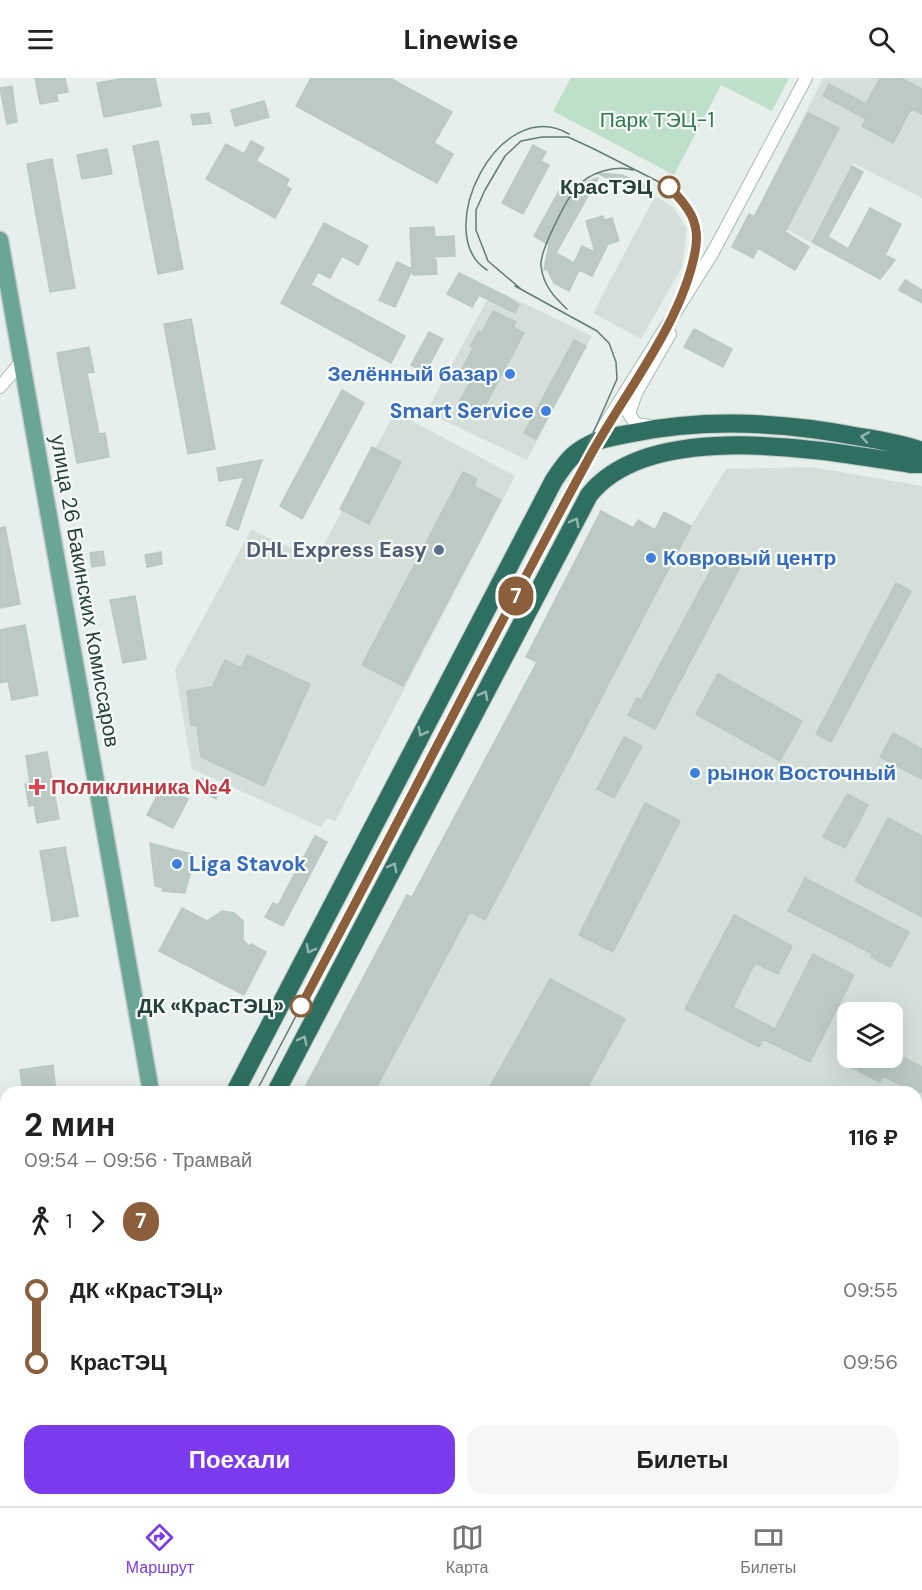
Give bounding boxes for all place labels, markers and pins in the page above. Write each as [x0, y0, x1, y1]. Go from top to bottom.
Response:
place label: КрасТЭЦ [560, 173, 653, 201]
marker: КрасТЭЦ [658, 176, 680, 198]
place label: Зелённый базар [327, 360, 498, 388]
marker: Зелённый базар [503, 367, 517, 381]
place label: Smart Service [390, 397, 534, 425]
marker: Smart Service [539, 404, 553, 418]
place label: DHL Express Easy [246, 536, 427, 564]
marker: DHL Express Easy [432, 543, 446, 557]
place label: Ковровый центр [663, 544, 836, 572]
marker: Ковровый центр [644, 551, 658, 565]
place label: рынок Восточный [707, 759, 896, 787]
marker: рынок Восточный [688, 766, 702, 780]
place label: Поликлиника №4 [51, 773, 231, 801]
marker: Поликлиника №4 [28, 778, 46, 796]
place label: Liga Stavok [189, 850, 306, 878]
marker: Liga Stavok [170, 857, 184, 871]
place label: ДК «КрасТЭЦ» [138, 992, 284, 1020]
marker: ДК «КрасТЭЦ» [290, 995, 312, 1017]

